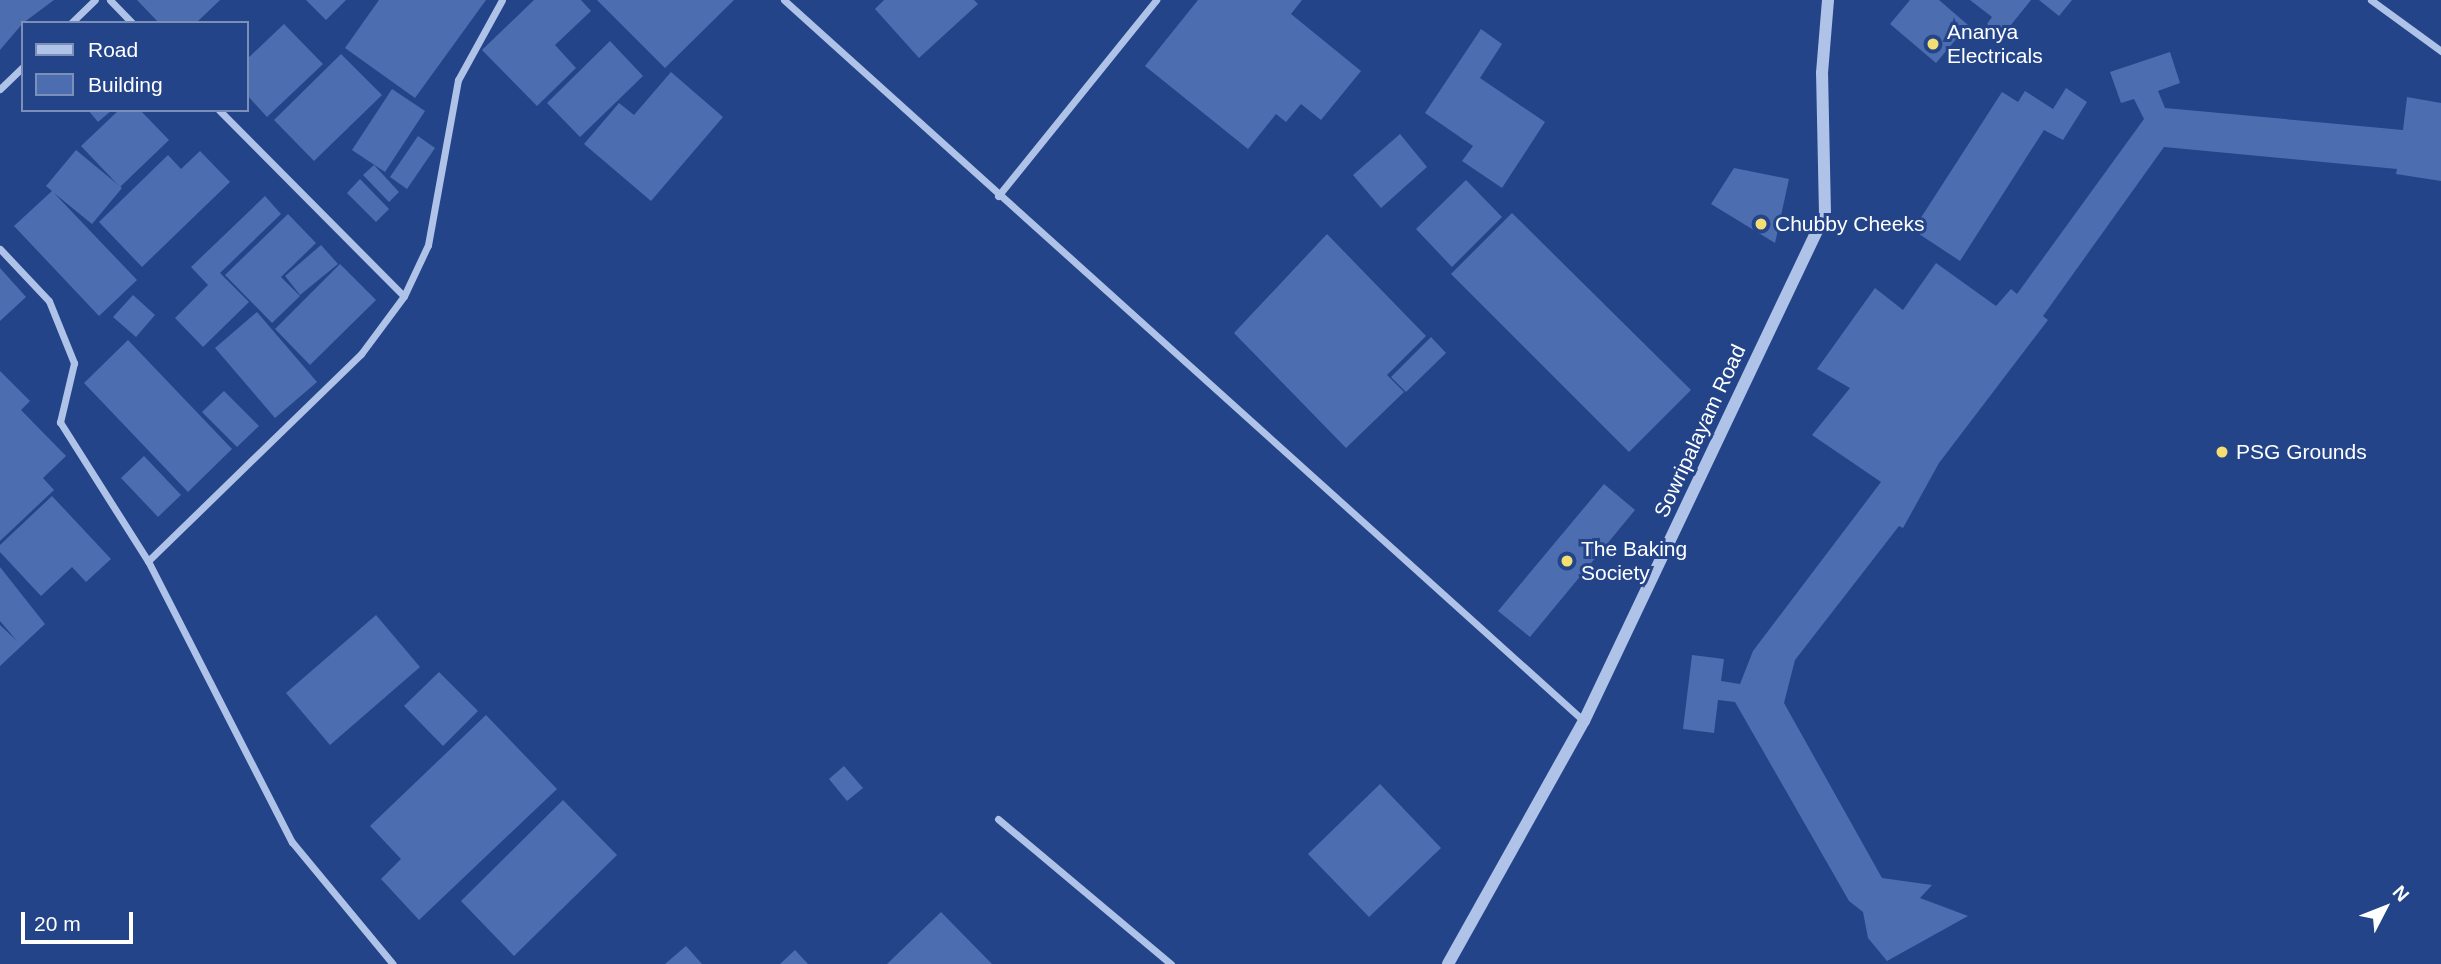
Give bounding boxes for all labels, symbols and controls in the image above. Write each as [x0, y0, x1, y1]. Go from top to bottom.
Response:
place label: Ananya Electricals [1947, 19, 2043, 69]
legend [21, 21, 248, 112]
marker: Ananya Electricals [1925, 36, 1941, 52]
text: Road [88, 38, 138, 61]
text: Building [88, 73, 163, 96]
place label: Chubby Cheeks [1775, 211, 1924, 237]
marker: Chubby Cheeks [1753, 216, 1769, 232]
street label: Sowripalayam Road [1649, 341, 1751, 521]
place label: PSG Grounds [2236, 439, 2367, 465]
marker: PSG Grounds [2214, 444, 2230, 460]
place label: The Baking Society [1581, 536, 1687, 586]
marker: The Baking Society [1559, 553, 1575, 569]
north arrow [2350, 873, 2420, 943]
text: N [2389, 881, 2413, 906]
scale bar [24, 898, 136, 942]
text: 20 m [34, 912, 81, 935]

